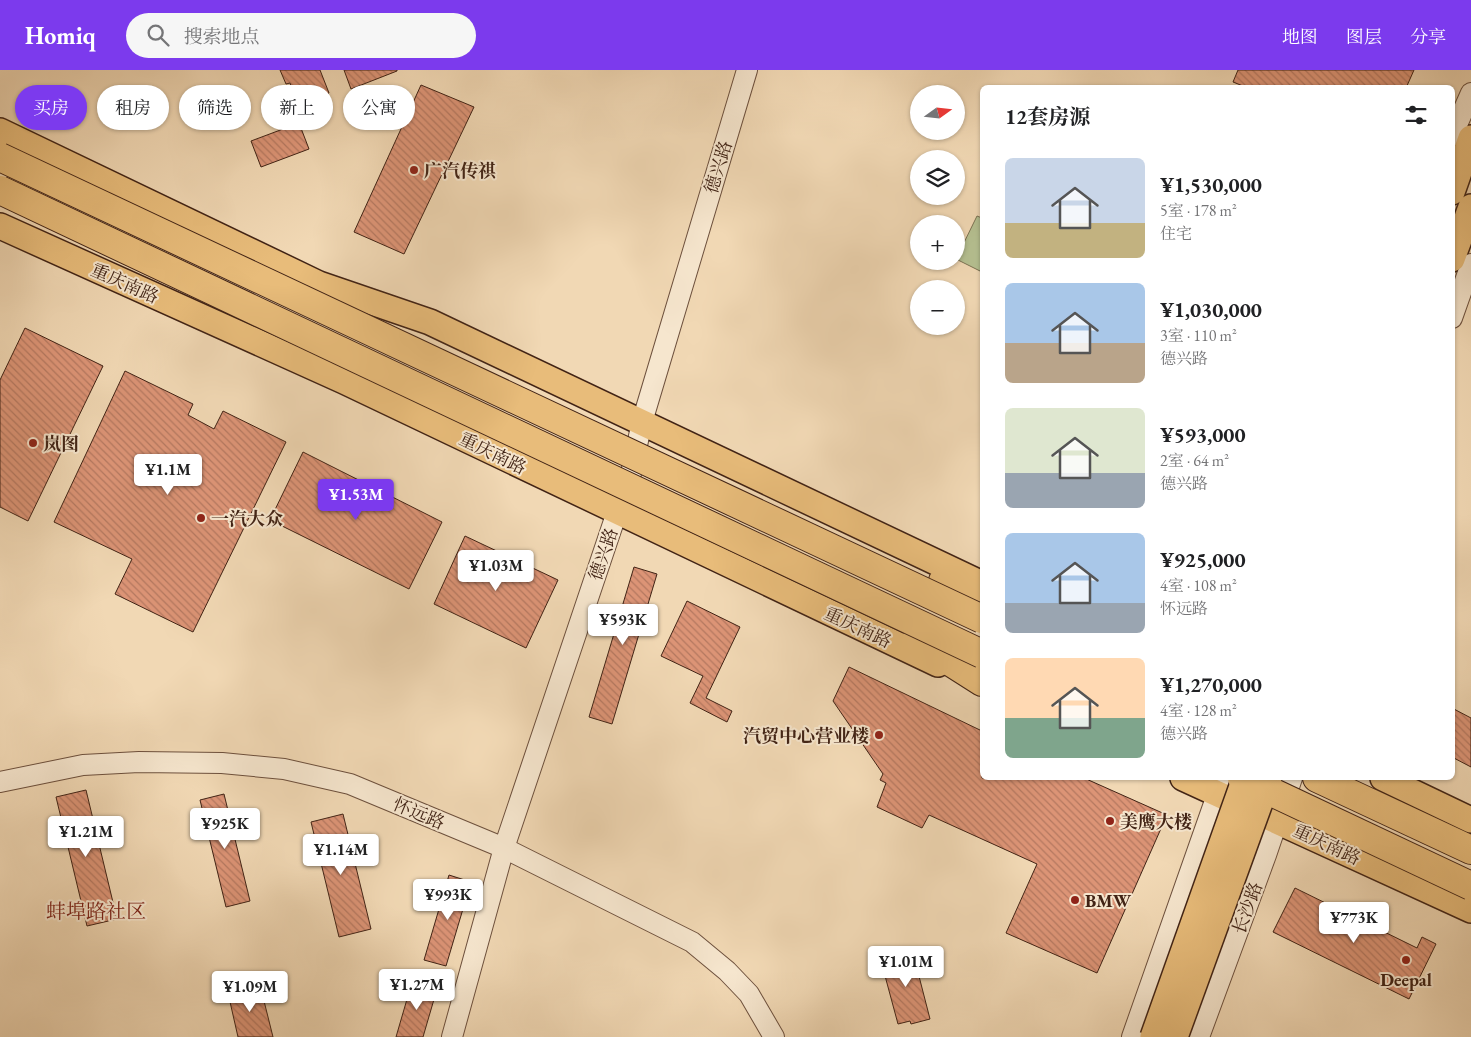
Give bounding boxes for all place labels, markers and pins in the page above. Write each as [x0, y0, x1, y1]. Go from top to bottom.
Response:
place label: 广汽传祺 [424, 159, 496, 182]
marker: 广汽传祺 [408, 164, 420, 176]
place label: 岚图 [43, 432, 79, 455]
marker: 岚图 [27, 437, 39, 449]
pin: ¥1.1M [133, 454, 203, 496]
pin: ¥1.53M [315, 478, 397, 521]
place label: 一汽大众 [211, 507, 283, 530]
marker: 一汽大众 [195, 512, 207, 524]
pin: ¥1.03M [455, 550, 537, 592]
pin: ¥593K [588, 604, 658, 646]
place label: 汽贸中心营业楼 [743, 724, 869, 747]
marker: 汽贸中心营业楼 [873, 729, 885, 741]
pin: ¥925K [190, 808, 260, 850]
place label: 美鹰大楼 [1120, 810, 1192, 833]
marker: 美鹰大楼 [1104, 815, 1116, 827]
pin: ¥1.21M [45, 816, 127, 858]
pin: ¥1.14M [300, 834, 382, 876]
pin: ¥993K [413, 878, 483, 921]
place label: BMW [1085, 889, 1132, 912]
marker: BMW [1069, 894, 1081, 906]
pin: ¥773K [1319, 902, 1389, 944]
pin: ¥1.01M [865, 946, 947, 988]
marker: Deepal [1400, 954, 1412, 966]
pin: ¥1.27M [376, 968, 458, 1011]
place label: Deepal [1380, 968, 1432, 991]
pin: ¥1.09M [209, 970, 291, 1013]

